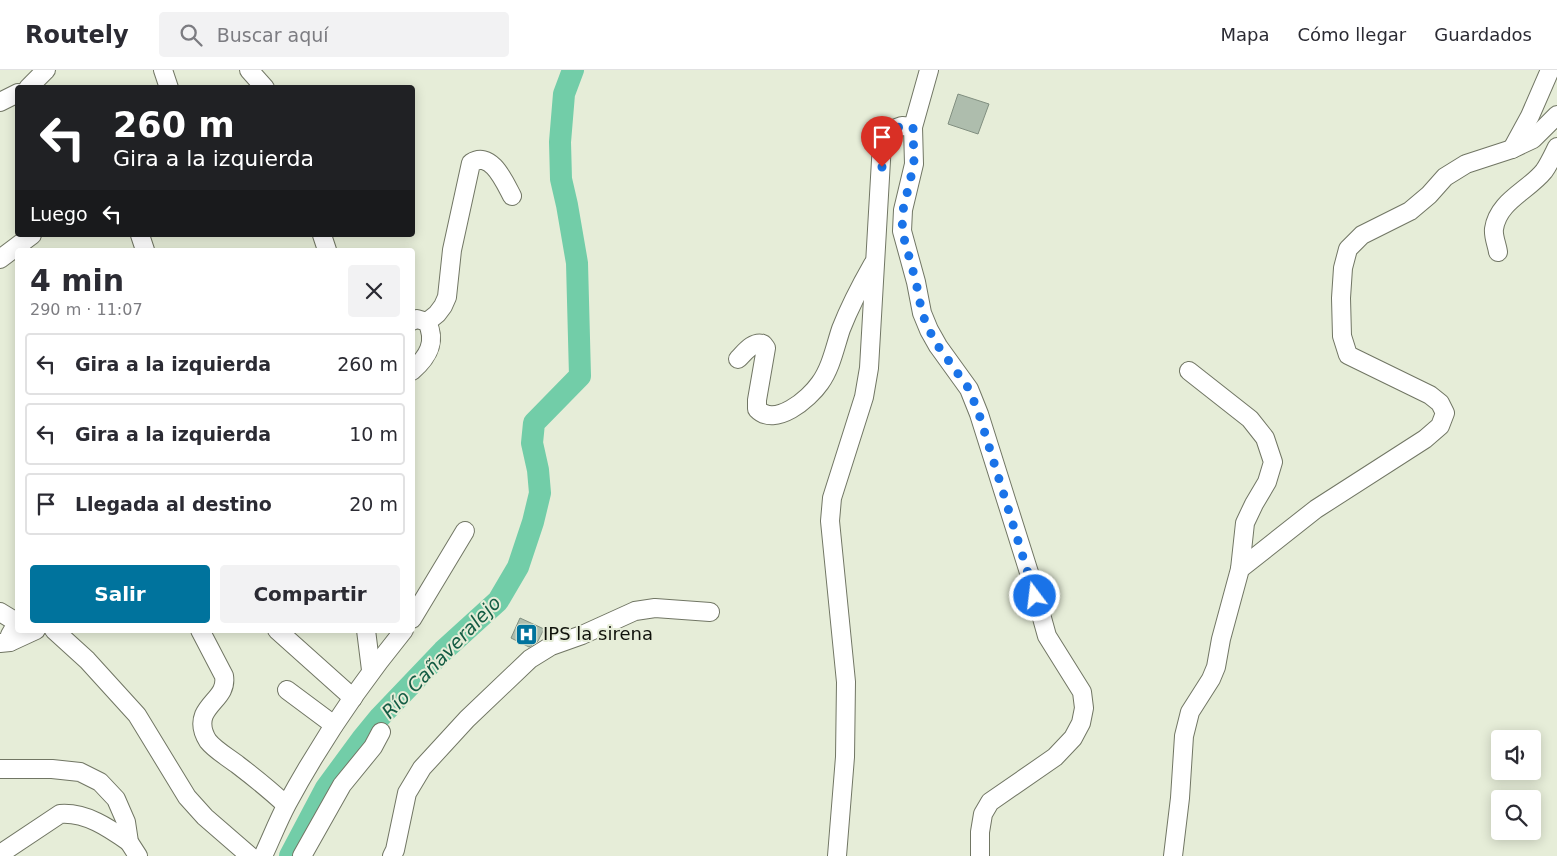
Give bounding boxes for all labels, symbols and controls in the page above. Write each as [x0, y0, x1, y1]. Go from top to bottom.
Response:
search box [159, 12, 509, 57]
text: Routely [25, 21, 129, 49]
icon: search [177, 21, 205, 49]
text: Buscar aquí [217, 24, 329, 46]
text: Mapa [1220, 24, 1269, 45]
text: Cómo llegar [1297, 24, 1406, 45]
text: Guardados [1434, 24, 1532, 45]
icon: left [30, 105, 95, 170]
text: 260 m [113, 105, 235, 145]
pin [861, 116, 903, 167]
icon: arrive [868, 123, 896, 151]
text: Gira a la izquierda [113, 146, 314, 171]
icon: left [98, 200, 126, 228]
text: Luego [30, 203, 88, 225]
text: 4 min [30, 263, 124, 298]
button: close [348, 265, 400, 317]
text: 290 m · 11:07 [30, 300, 143, 319]
icon: left [32, 350, 60, 378]
text: Gira a la izquierda [75, 353, 271, 375]
text: 260 m [337, 353, 398, 375]
icon: left [32, 420, 60, 448]
text: Gira a la izquierda [75, 423, 271, 445]
text: 10 m [349, 423, 398, 445]
icon: arrive [32, 490, 60, 518]
text: Llegada al destino [75, 493, 272, 515]
text: 20 m [349, 493, 398, 515]
button: Salir [30, 565, 210, 623]
button: Compartir [220, 565, 400, 623]
position arrow [1008, 569, 1060, 621]
water label: Río Cañaveralejo [377, 591, 505, 723]
hospital icon: IPS la sirena [515, 622, 539, 646]
place label: IPS la sirena [543, 623, 653, 644]
map controls [1491, 730, 1541, 840]
button: sound [1491, 730, 1541, 780]
button: search [1491, 790, 1541, 840]

